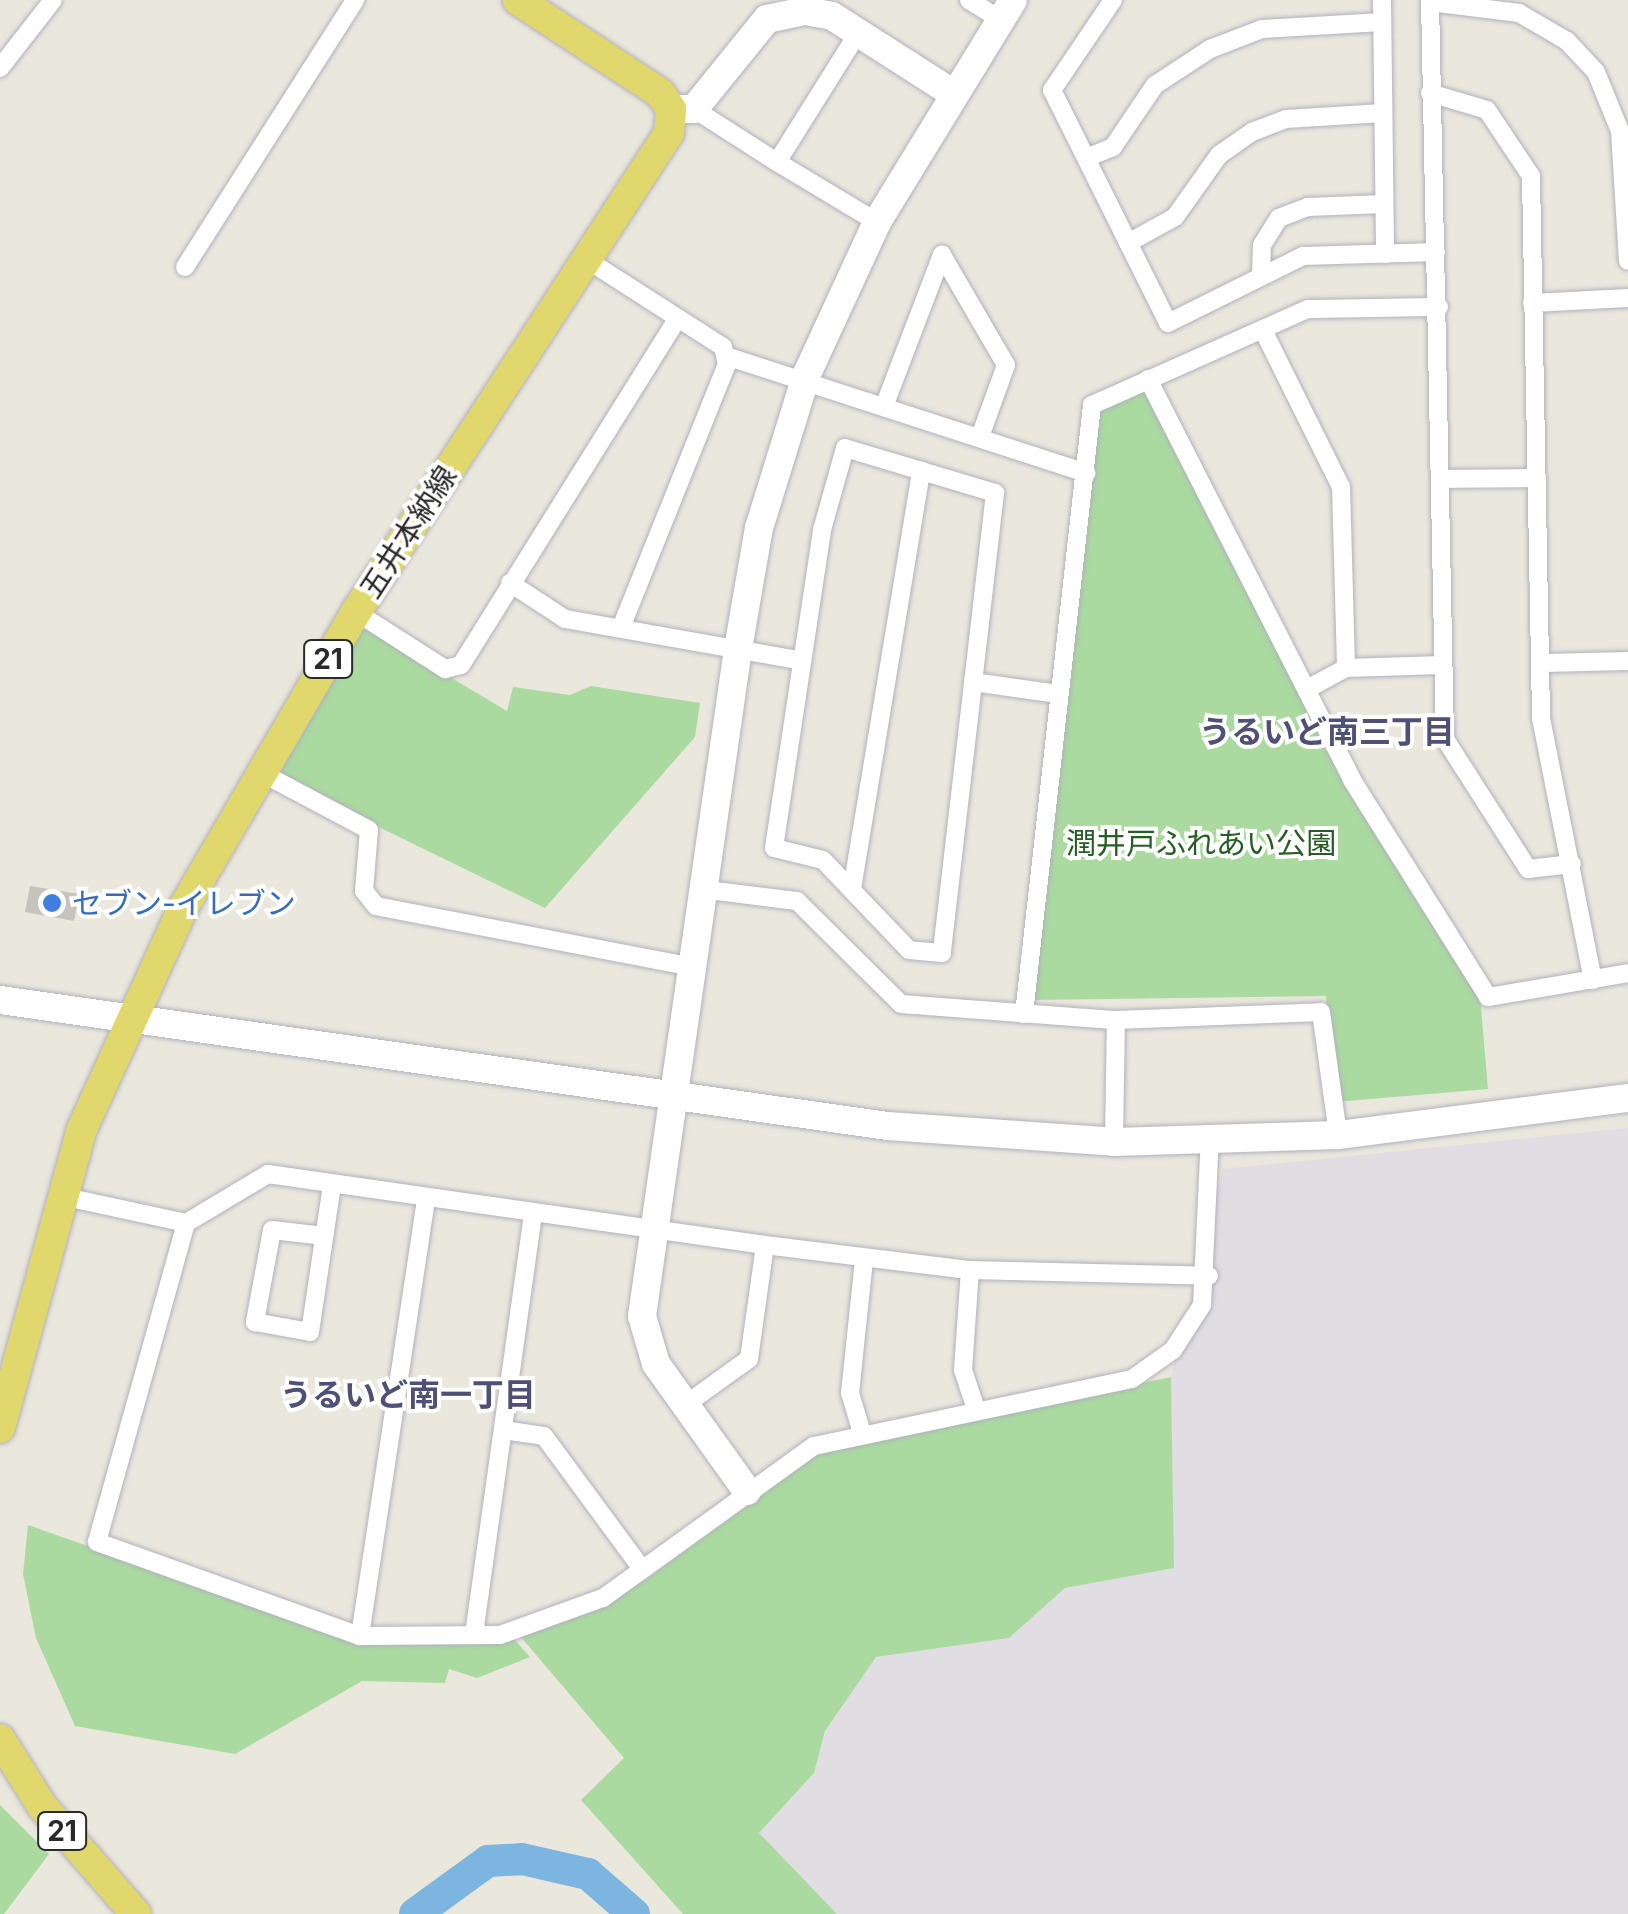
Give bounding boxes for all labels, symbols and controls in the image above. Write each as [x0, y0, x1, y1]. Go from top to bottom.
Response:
street label: 五井本納線 [352, 459, 464, 605]
road number: 21 [303, 636, 353, 682]
district label: うるいど南三丁目 [1199, 713, 1455, 751]
park label: 潤井戸ふれあい公園 [1066, 825, 1336, 861]
place label: セブン-イレブン [72, 885, 296, 921]
marker: セブン-イレブン [41, 892, 63, 914]
district label: うるいど南一丁目 [280, 1376, 536, 1414]
road number: 21 [37, 1808, 87, 1854]

